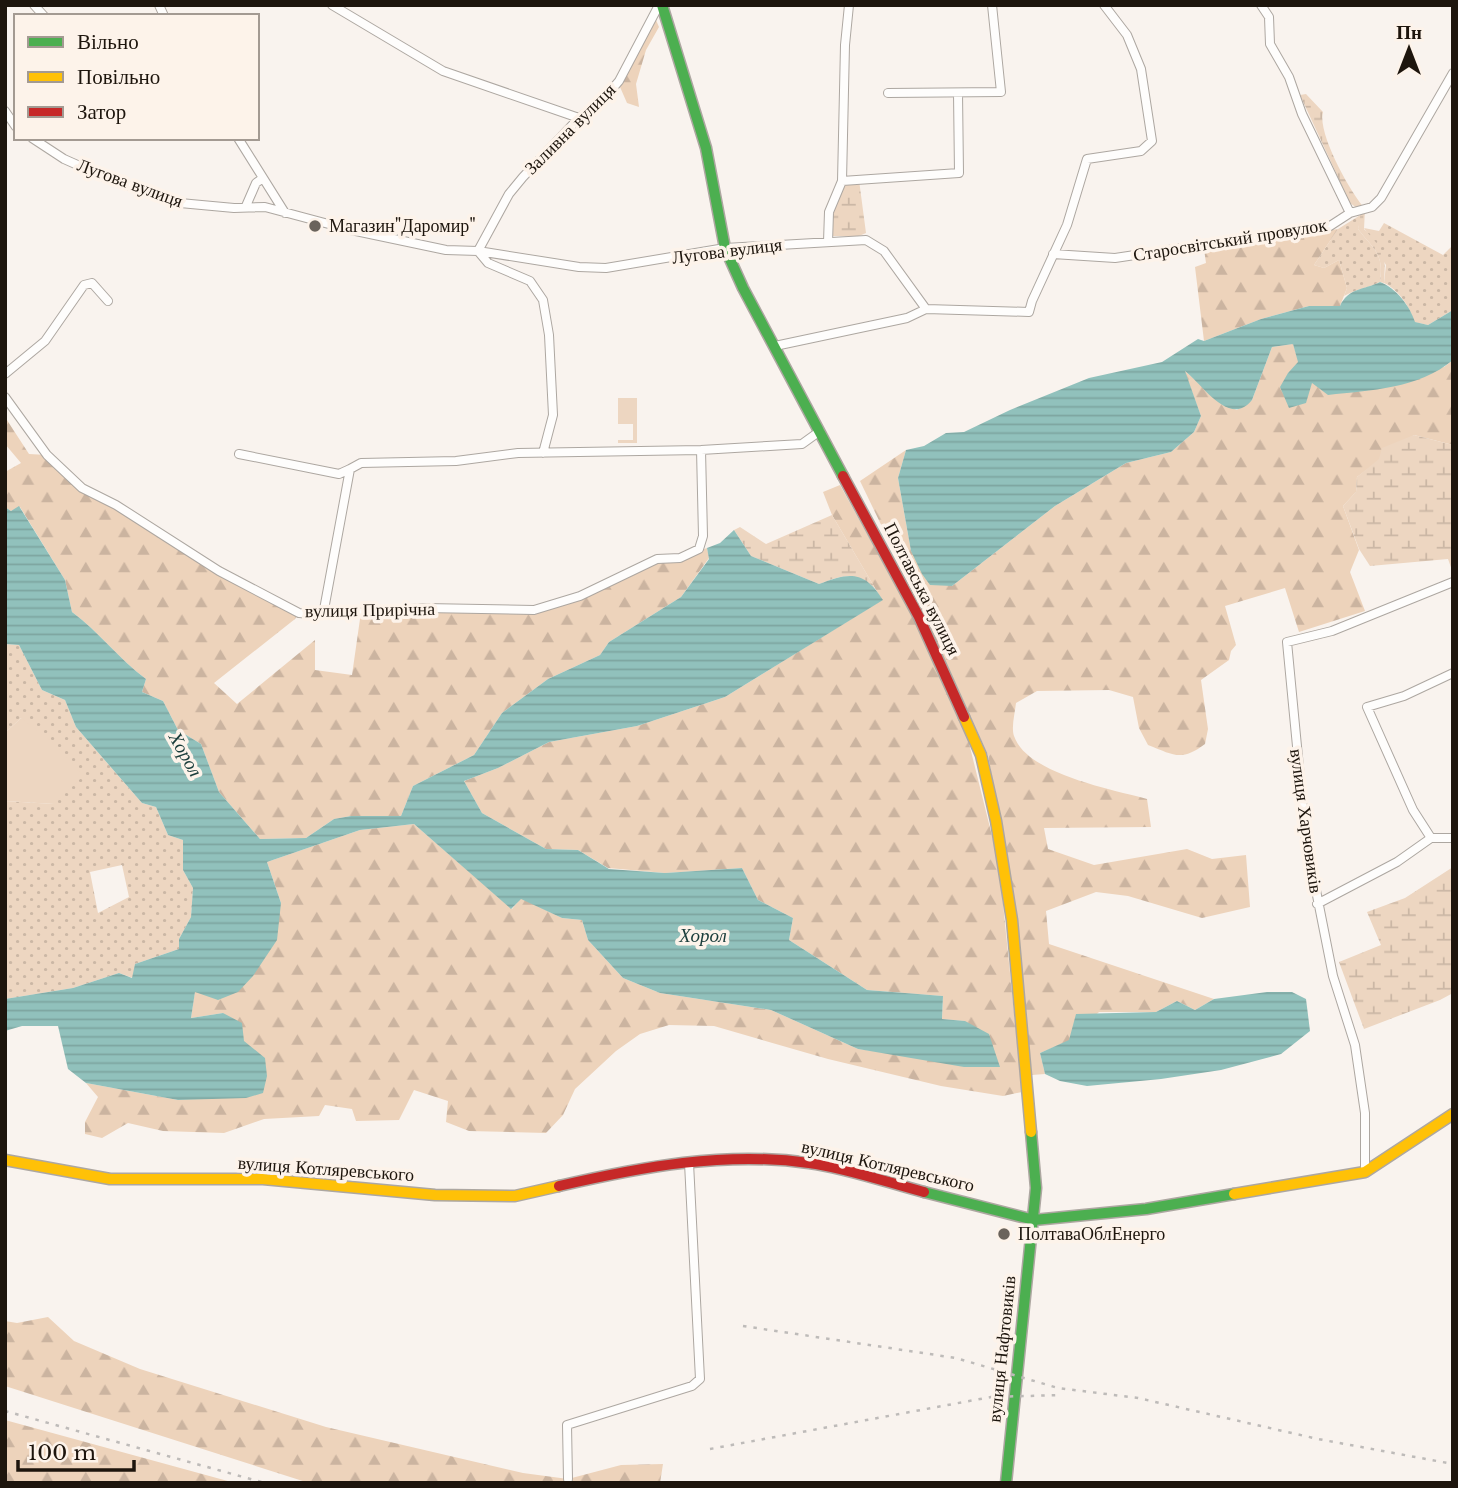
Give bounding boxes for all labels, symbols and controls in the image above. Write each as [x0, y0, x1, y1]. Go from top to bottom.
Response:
legend [14, 14, 259, 140]
north arrow [1374, 14, 1444, 84]
text: Пн [1396, 21, 1422, 44]
text: Вільно [77, 29, 139, 55]
text: Повільно [77, 64, 160, 90]
street label: Заливна вулиця [520, 79, 620, 179]
text: Затор [77, 99, 126, 125]
street label: Лугова вулиця [74, 154, 186, 212]
street label: Старосвітський провулок [1132, 214, 1329, 266]
place label: Магазин"Даромир" [329, 215, 476, 237]
marker: Магазин"Даромир" [307, 218, 323, 234]
street label: Лугова вулиця [671, 233, 783, 269]
street label: Полтавська вулиця [879, 519, 965, 659]
street label: вулиця Прирічна [305, 598, 435, 622]
water label: Хорол [163, 727, 207, 781]
street label: вулиця Харчовиків [1285, 747, 1327, 895]
water label: Хорол [678, 924, 727, 947]
street label: вулиця Котляревського [799, 1135, 977, 1197]
street label: вулиця Котляревського [237, 1152, 415, 1186]
place label: ПолтаваОблЕнерго [1018, 1223, 1165, 1245]
marker: ПолтаваОблЕнерго [996, 1226, 1012, 1242]
street label: вулиця Нафтовиків [983, 1275, 1021, 1423]
scale bar [18, 1428, 133, 1472]
text: 100 m [28, 1440, 96, 1466]

